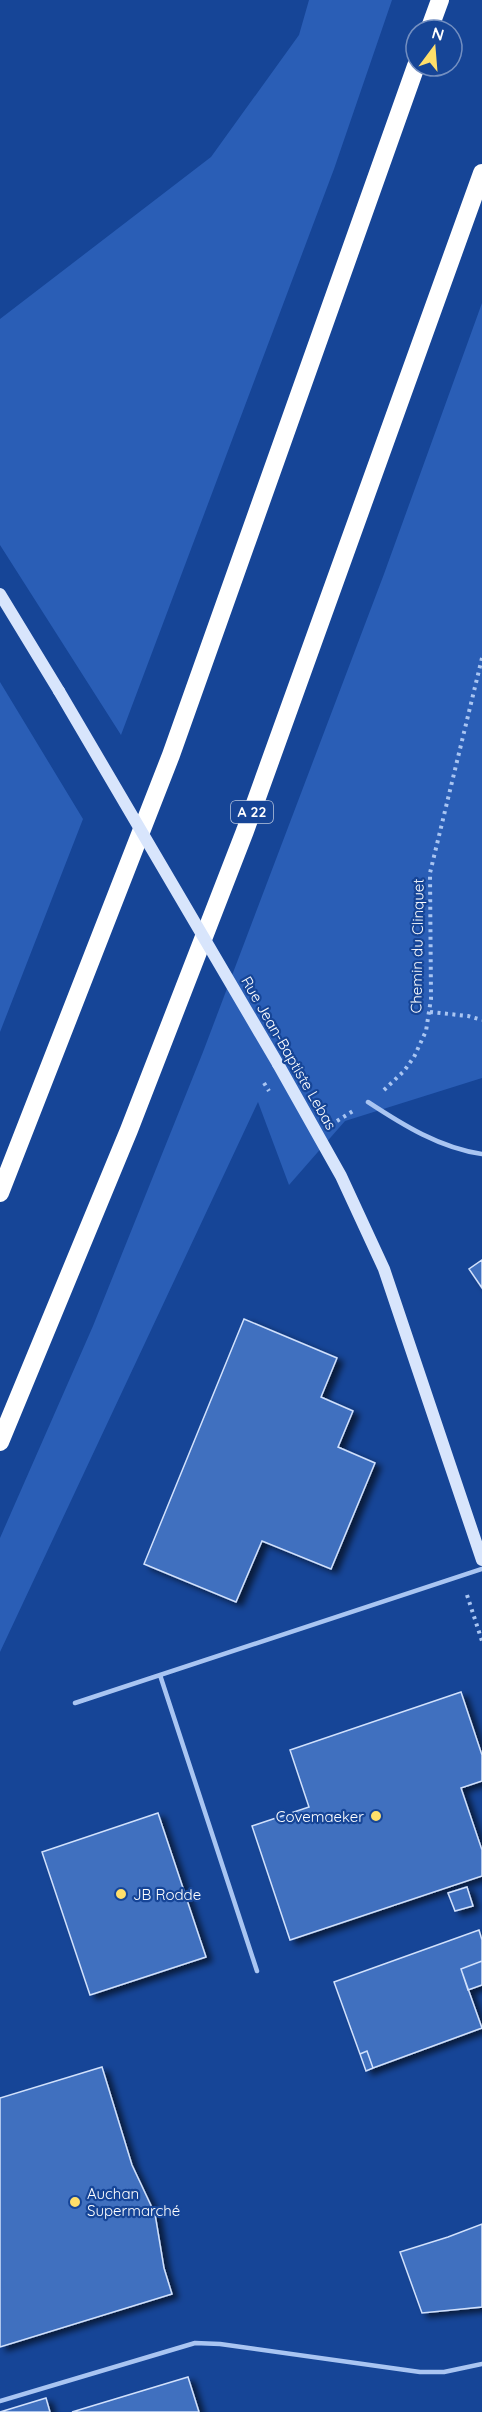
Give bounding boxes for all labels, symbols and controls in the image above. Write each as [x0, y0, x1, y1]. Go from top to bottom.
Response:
north arrow [404, 18, 464, 78]
text: N [430, 22, 447, 45]
road number: A 22 [231, 801, 273, 823]
street label: Chemin du Clinquet [406, 878, 428, 1014]
street label: Rue Jean-Baptiste Lebas [237, 973, 341, 1133]
place label: Covemaeker [276, 1807, 364, 1826]
marker: Covemaeker [369, 1809, 383, 1823]
place label: JB Rodde [133, 1885, 201, 1904]
marker: JB Rodde [114, 1887, 128, 1901]
place label: Auchan Supermarché [87, 2184, 180, 2220]
marker: Auchan Supermarché [68, 2195, 82, 2209]

